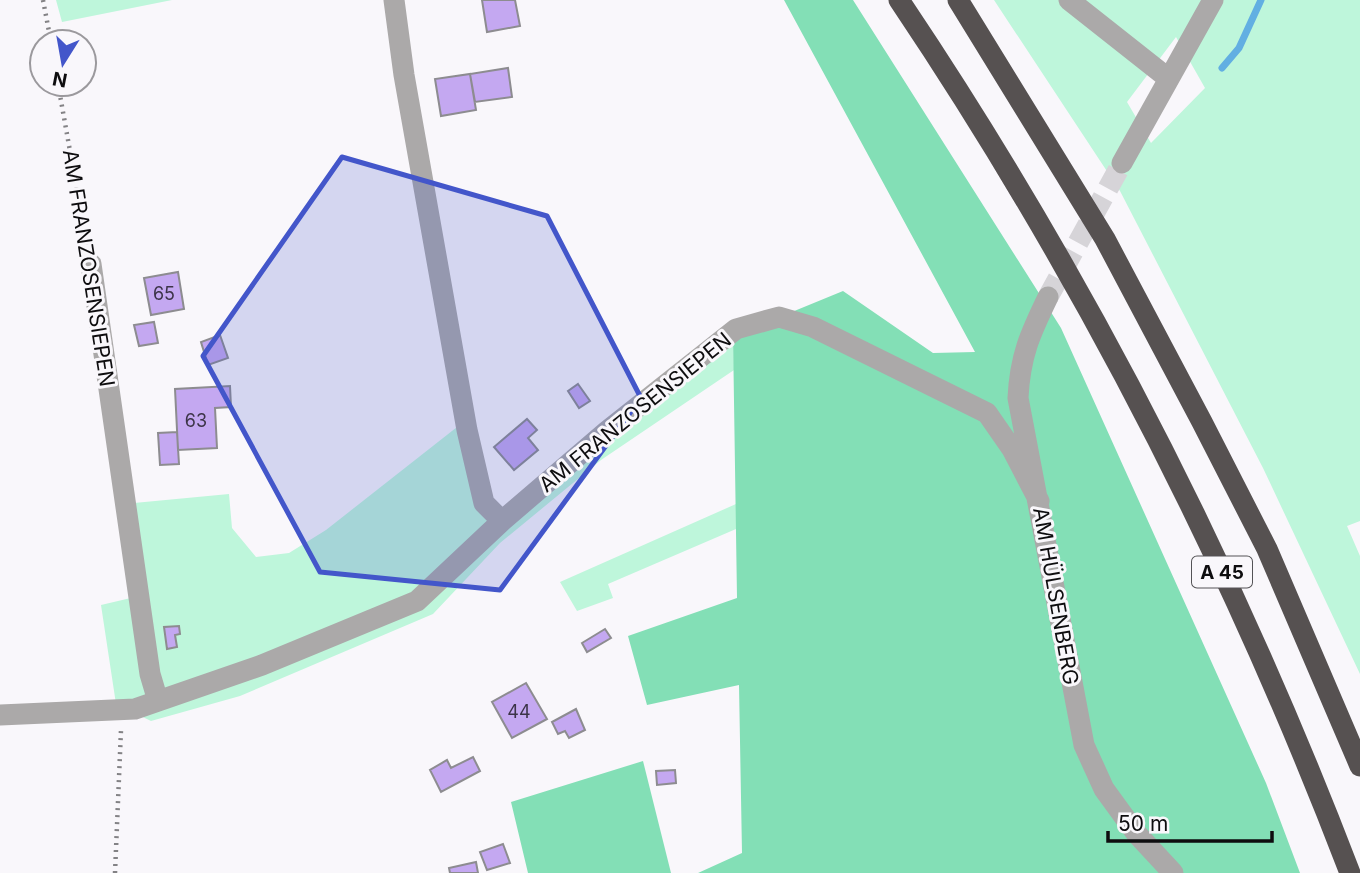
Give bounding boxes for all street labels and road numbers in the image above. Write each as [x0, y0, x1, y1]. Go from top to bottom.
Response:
street label: AM FRANZOSENSIEPEN [58, 148, 120, 388]
street label: AM FRANZOSENSIEPEN [534, 327, 736, 497]
street label: AM HÜLSENBERG [1028, 505, 1085, 687]
road number: A 45 [1192, 556, 1252, 587]

